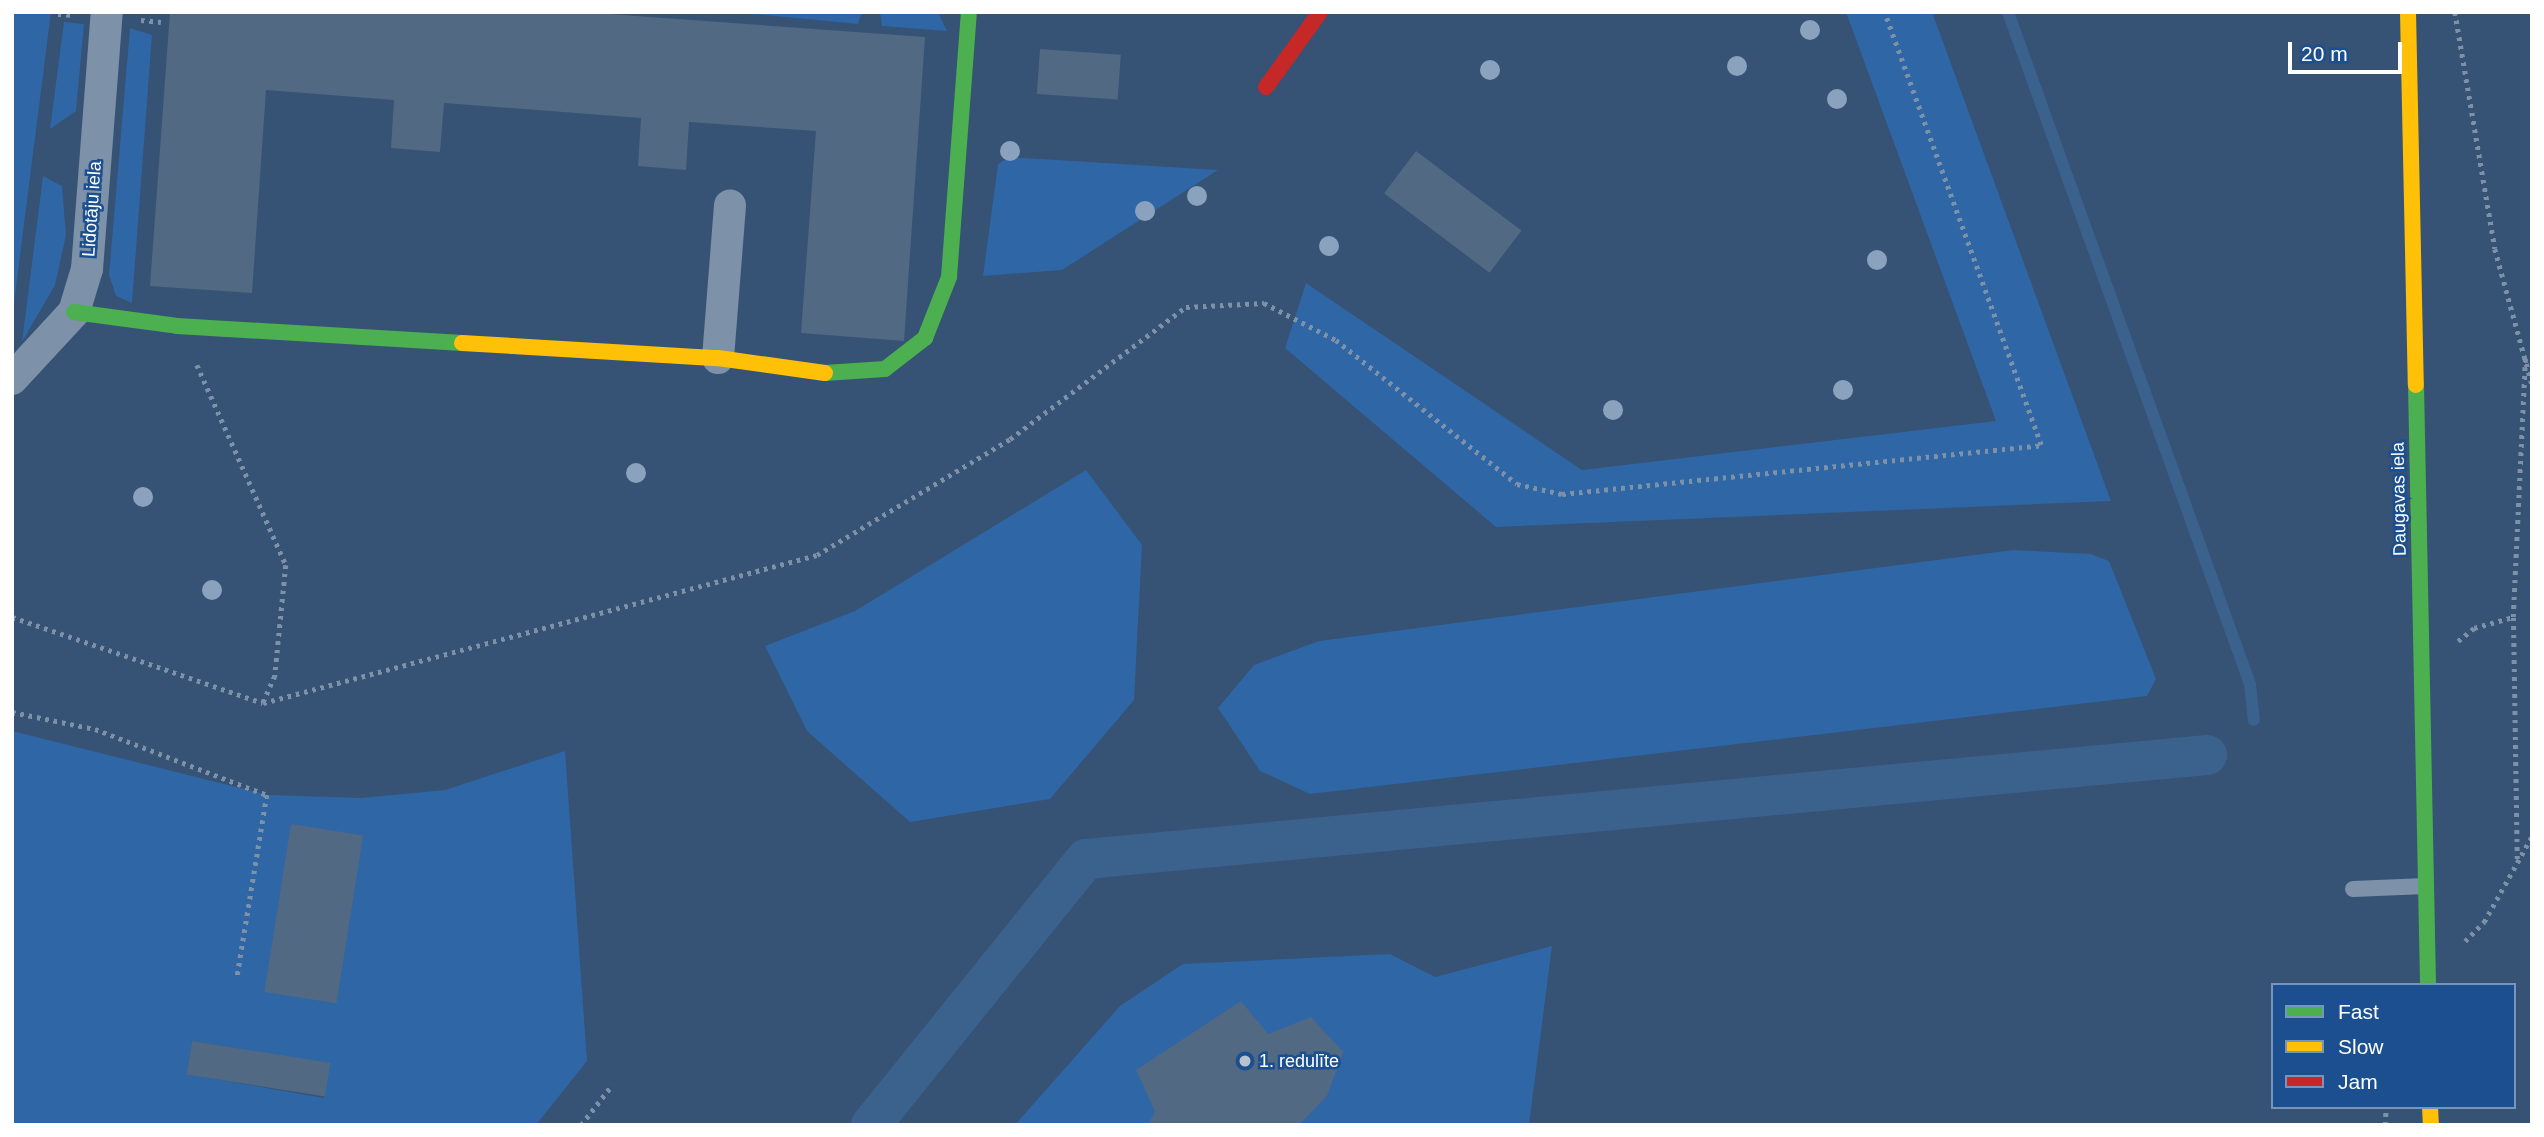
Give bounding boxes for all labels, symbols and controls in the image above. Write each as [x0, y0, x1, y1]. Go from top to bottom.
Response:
scale bar [2292, 28, 2406, 72]
text: 20 m [2301, 42, 2348, 65]
street label: Lidotāju iela [78, 160, 106, 258]
street label: Daugavas iela [2387, 442, 2411, 556]
legend [2271, 983, 2516, 1109]
text: Fast [2338, 1000, 2379, 1023]
text: Slow [2338, 1035, 2384, 1058]
place label: 1. redulīte [1259, 1050, 1339, 1072]
marker: 1. redulīte [1237, 1053, 1253, 1069]
text: Jam [2338, 1070, 2378, 1093]

